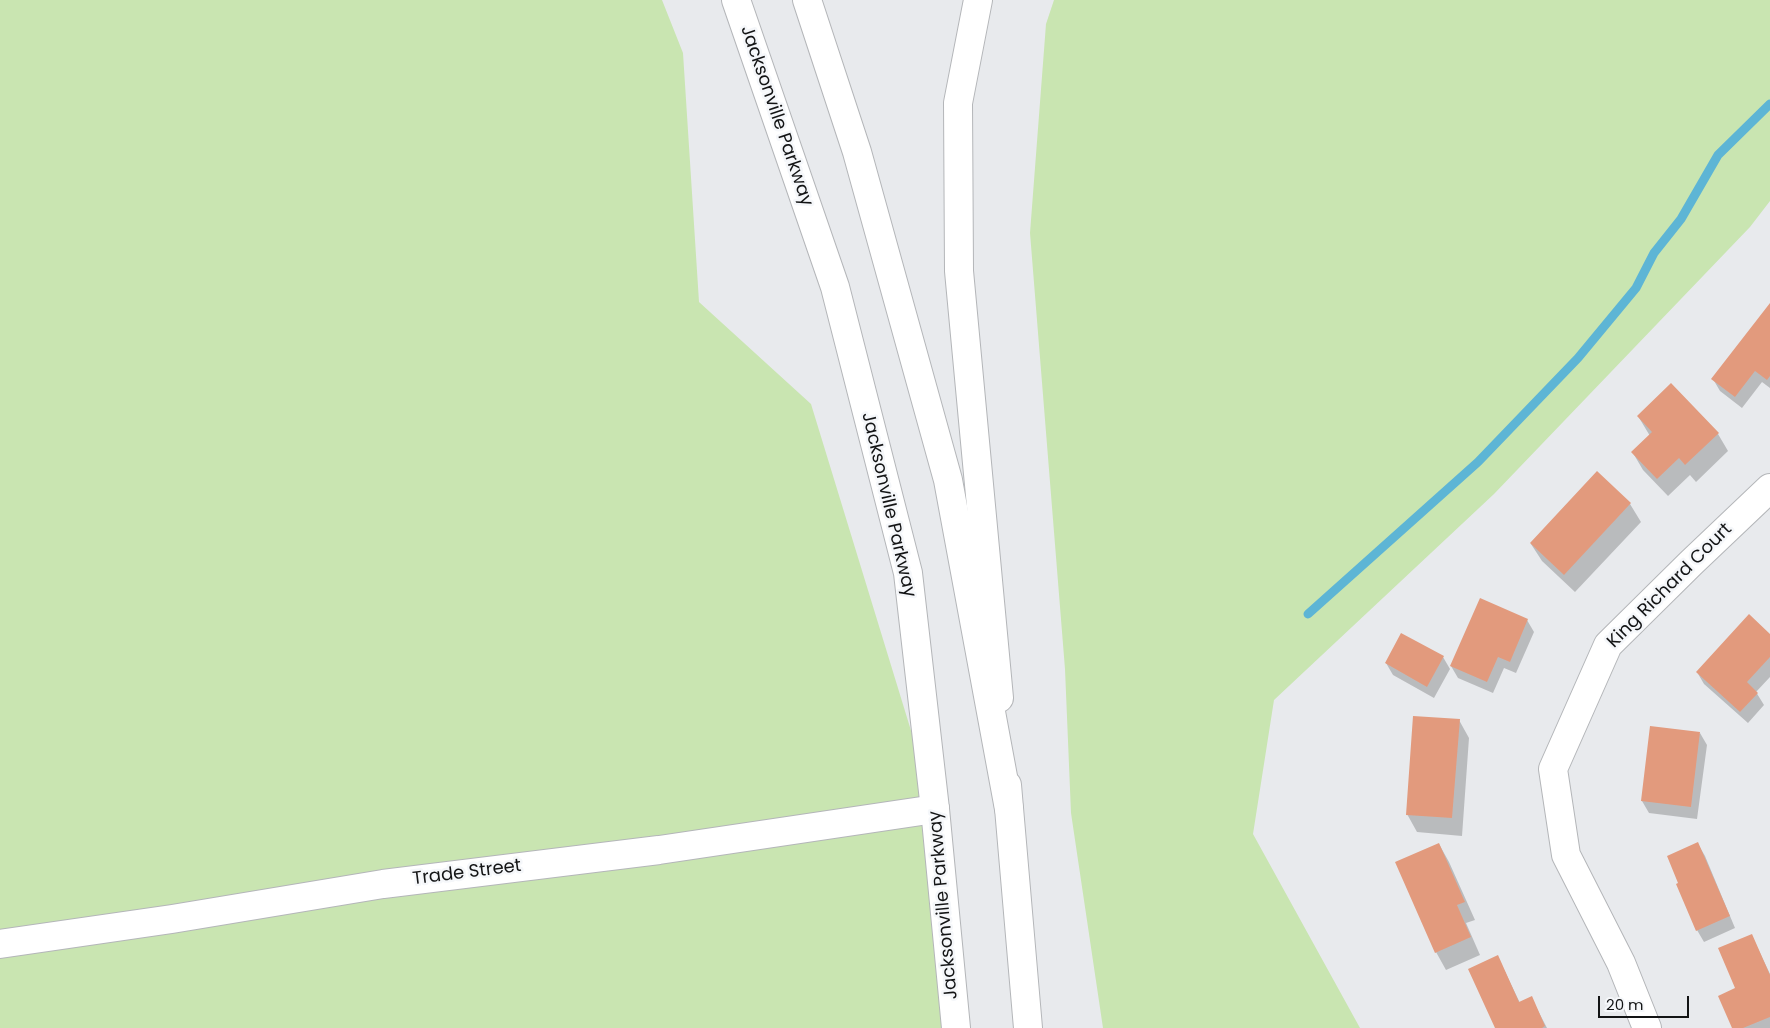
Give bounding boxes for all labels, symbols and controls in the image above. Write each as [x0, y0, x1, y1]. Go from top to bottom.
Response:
street label: Jacksonville Parkway [735, 23, 817, 209]
street label: Jacksonville Parkway [856, 410, 920, 600]
street label: King Richard Court [1603, 519, 1737, 653]
street label: Jacksonville Parkway [925, 810, 963, 1000]
street label: Trade Street [411, 856, 523, 890]
scale bar [1600, 986, 1691, 1018]
text: 20 m [1606, 994, 1644, 1015]

